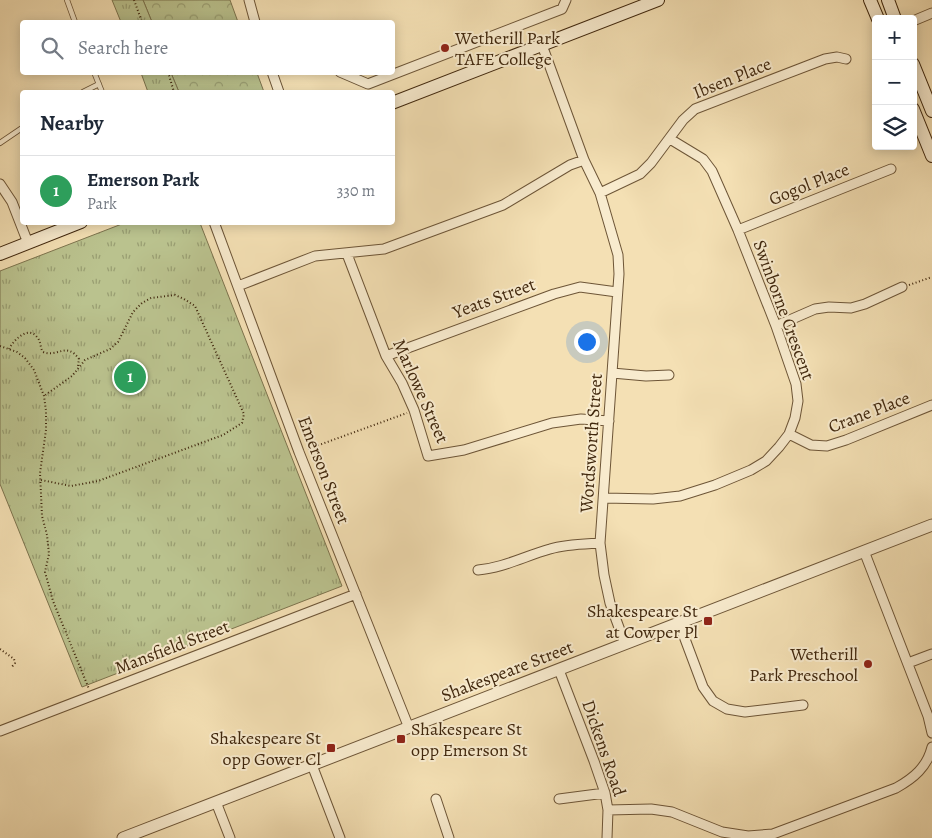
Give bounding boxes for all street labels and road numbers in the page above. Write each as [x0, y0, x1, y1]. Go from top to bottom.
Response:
street label: Ibsen Place [689, 51, 775, 105]
street label: Gogol Place [765, 157, 853, 211]
street label: Swinborne Crescent [748, 237, 821, 383]
street label: Yeats Street [448, 272, 539, 324]
street label: Marlowe Street [387, 335, 455, 447]
street label: Wordsworth Street [574, 372, 608, 514]
street label: Crane Place [825, 385, 913, 439]
street label: Emerson Street [292, 413, 356, 528]
street label: Mansfield Street [111, 614, 233, 680]
street label: Shakespeare Street [437, 635, 577, 707]
street label: Dickens Road [576, 697, 632, 800]

